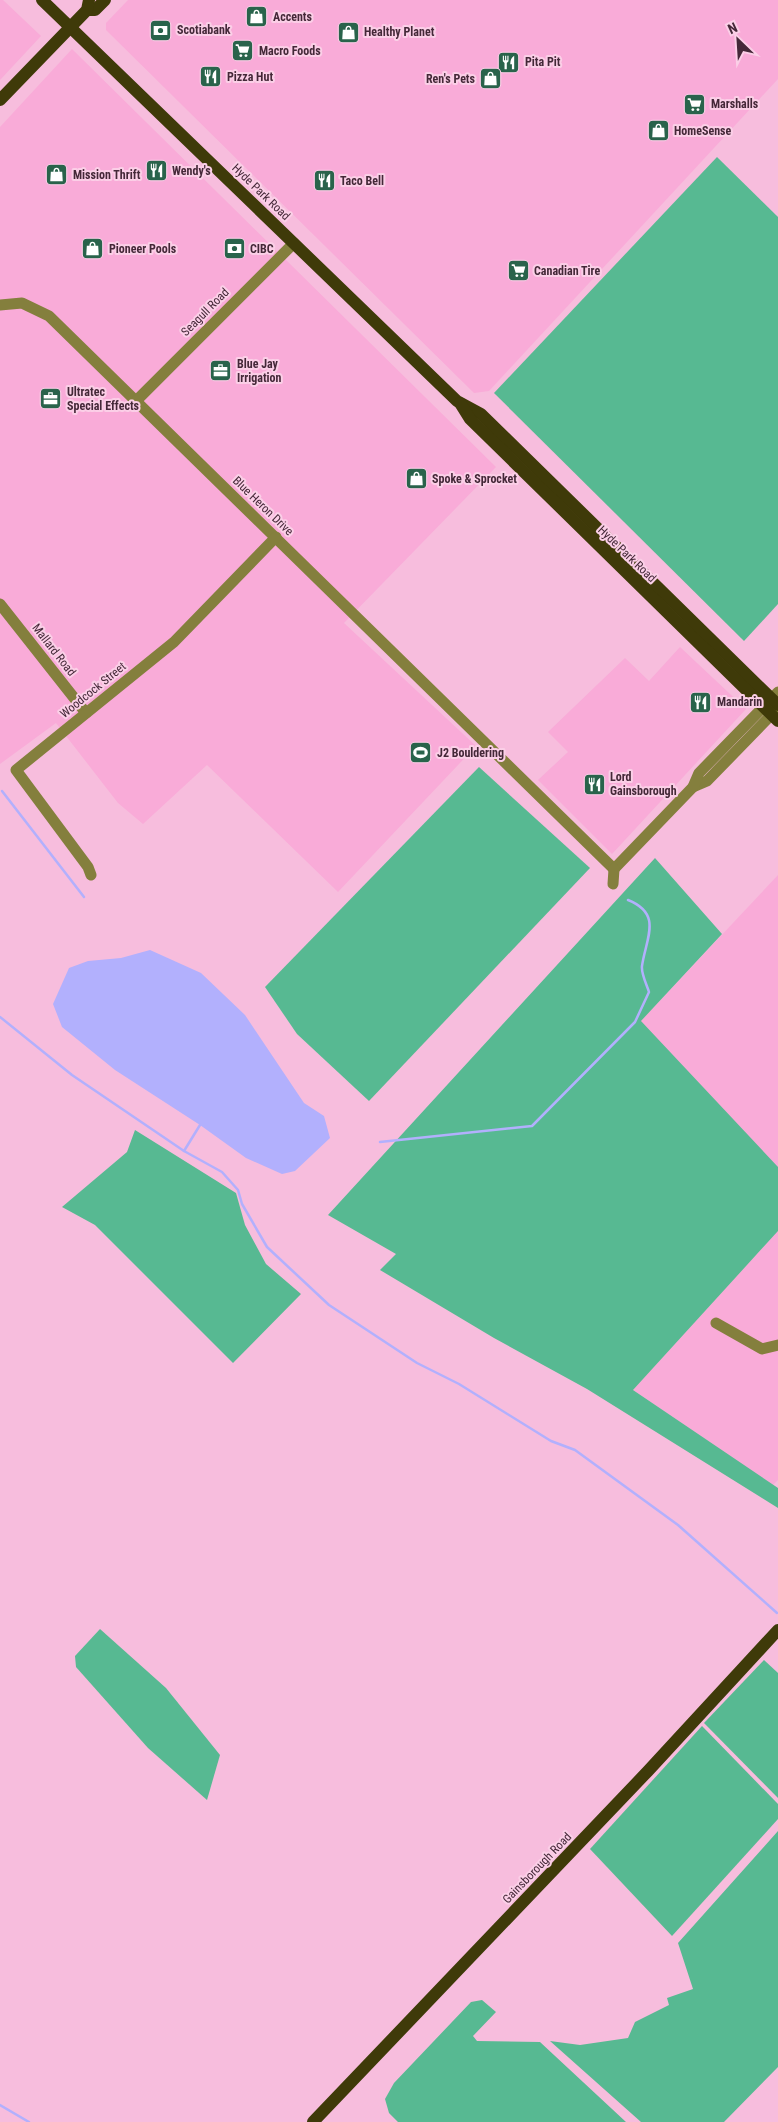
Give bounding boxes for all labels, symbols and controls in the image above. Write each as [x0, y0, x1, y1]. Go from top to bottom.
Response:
shop icon: Accents [245, 5, 269, 29]
place label: Accents [273, 10, 313, 24]
north arrow [713, 15, 763, 65]
bank icon: Scotiabank [149, 18, 173, 42]
text: N [725, 19, 740, 37]
shop icon: Healthy Planet [336, 20, 360, 44]
place label: Scotiabank [177, 23, 231, 37]
place label: Healthy Planet [364, 25, 435, 39]
supermarket icon: Macro Foods [231, 39, 255, 63]
place label: Macro Foods [259, 44, 321, 58]
restaurant icon: Pita Pit [497, 50, 521, 74]
place label: Pita Pit [525, 55, 561, 69]
restaurant icon: Pizza Hut [199, 65, 223, 89]
shop icon: Ren's Pets [479, 67, 503, 91]
place label: Pizza Hut [227, 70, 273, 84]
place label: Ren's Pets [426, 72, 476, 86]
supermarket icon: Marshalls [683, 92, 707, 116]
place label: Marshalls [711, 97, 759, 111]
shop icon: HomeSense [646, 119, 670, 143]
place label: HomeSense [674, 124, 732, 138]
restaurant icon: Wendy's [144, 159, 168, 183]
street label: Hyde Park Road [229, 161, 293, 223]
shop icon: Mission Thrift [45, 163, 69, 187]
place label: Wendy's [172, 164, 211, 178]
place label: Mission Thrift [73, 168, 141, 182]
restaurant icon: Taco Bell [312, 169, 336, 193]
place label: Taco Bell [340, 174, 384, 188]
shop icon: Pioneer Pools [81, 237, 105, 261]
bank icon: CIBC [222, 237, 246, 261]
place label: Pioneer Pools [109, 242, 177, 256]
place label: CIBC [250, 242, 274, 256]
supermarket icon: Canadian Tire [506, 259, 530, 283]
place label: Canadian Tire [534, 264, 600, 278]
street label: Seagull Road [178, 285, 232, 339]
place label: Blue Jay Irrigation [237, 357, 282, 385]
office icon: Blue Jay Irrigation [209, 359, 233, 383]
place label: Ultratec Special Effects [67, 385, 140, 413]
office icon: Ultratec Special Effects [39, 387, 63, 411]
shop icon: Spoke & Sprocket [404, 467, 428, 491]
place label: Spoke & Sprocket [432, 472, 517, 486]
street label: Blue Heron Drive [230, 474, 296, 539]
street label: Hyde Park Road [595, 523, 659, 585]
street label: Mallard Road [29, 621, 79, 679]
street label: Woodcock Street [57, 659, 129, 721]
restaurant icon: Mandarin [689, 690, 713, 714]
place label: Mandarin [717, 695, 762, 709]
sports icon: J2 Bouldering [409, 741, 433, 765]
place label: J2 Bouldering [437, 746, 504, 760]
place label: Lord Gainsborough [610, 770, 677, 798]
restaurant icon: Lord Gainsborough [582, 772, 606, 796]
street label: Gainsborough Road [500, 1830, 574, 1906]

